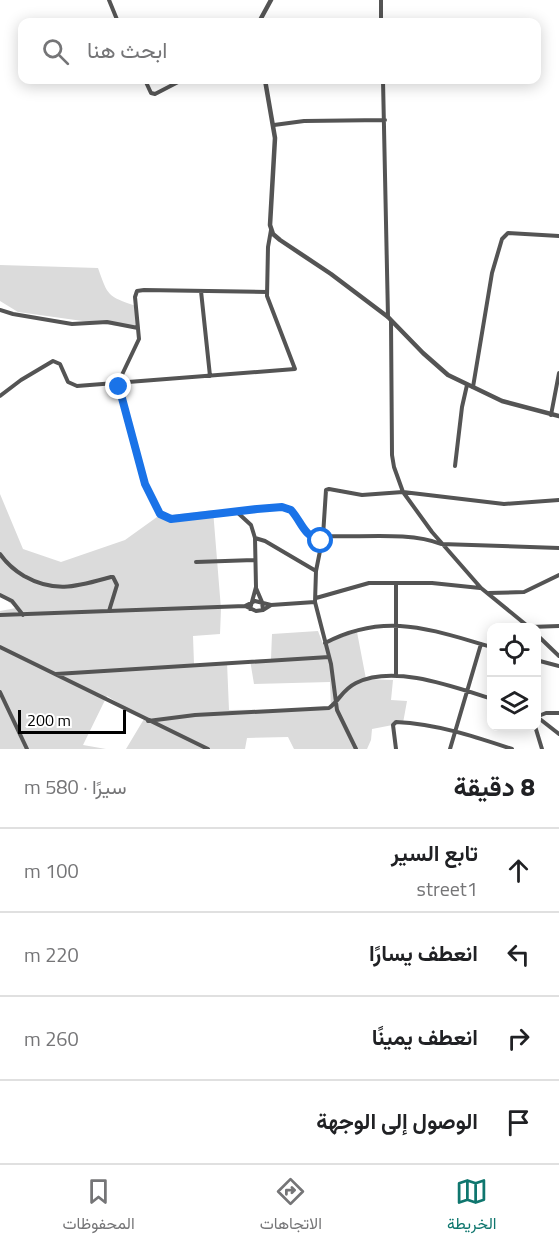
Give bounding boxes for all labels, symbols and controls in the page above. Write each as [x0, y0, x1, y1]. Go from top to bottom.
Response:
search box [18, 18, 541, 84]
text: ابحث هنا [87, 33, 167, 67]
icon: search [39, 35, 72, 68]
route end [105, 373, 131, 399]
route start [307, 527, 333, 553]
map controls [487, 623, 541, 731]
button: locate [487, 623, 541, 677]
button: layers [487, 677, 541, 731]
scale bar [18, 707, 126, 734]
text: 200 m [27, 708, 71, 732]
text: 8 دقيقة [453, 767, 535, 806]
text: سيرًا · 580 m [24, 771, 127, 802]
text: تابع السير [391, 836, 478, 870]
icon: ahead [502, 854, 535, 887]
text: 100 m [24, 855, 79, 886]
text: street1 [417, 873, 478, 904]
text: انعطف يسارًا [369, 936, 478, 970]
icon: left [502, 938, 535, 971]
text: 220 m [24, 939, 79, 970]
text: انعطف يمينًا [372, 1020, 478, 1054]
icon: right [502, 1022, 535, 1055]
text: 260 m [24, 1023, 79, 1054]
text: الوصول إلى الوجهة [316, 1104, 478, 1138]
icon: arrive [502, 1106, 535, 1139]
tab: المحفوظات [63, 1175, 135, 1238]
tab: الاتجاهات [260, 1175, 322, 1238]
tab: الخريطة [447, 1175, 496, 1238]

